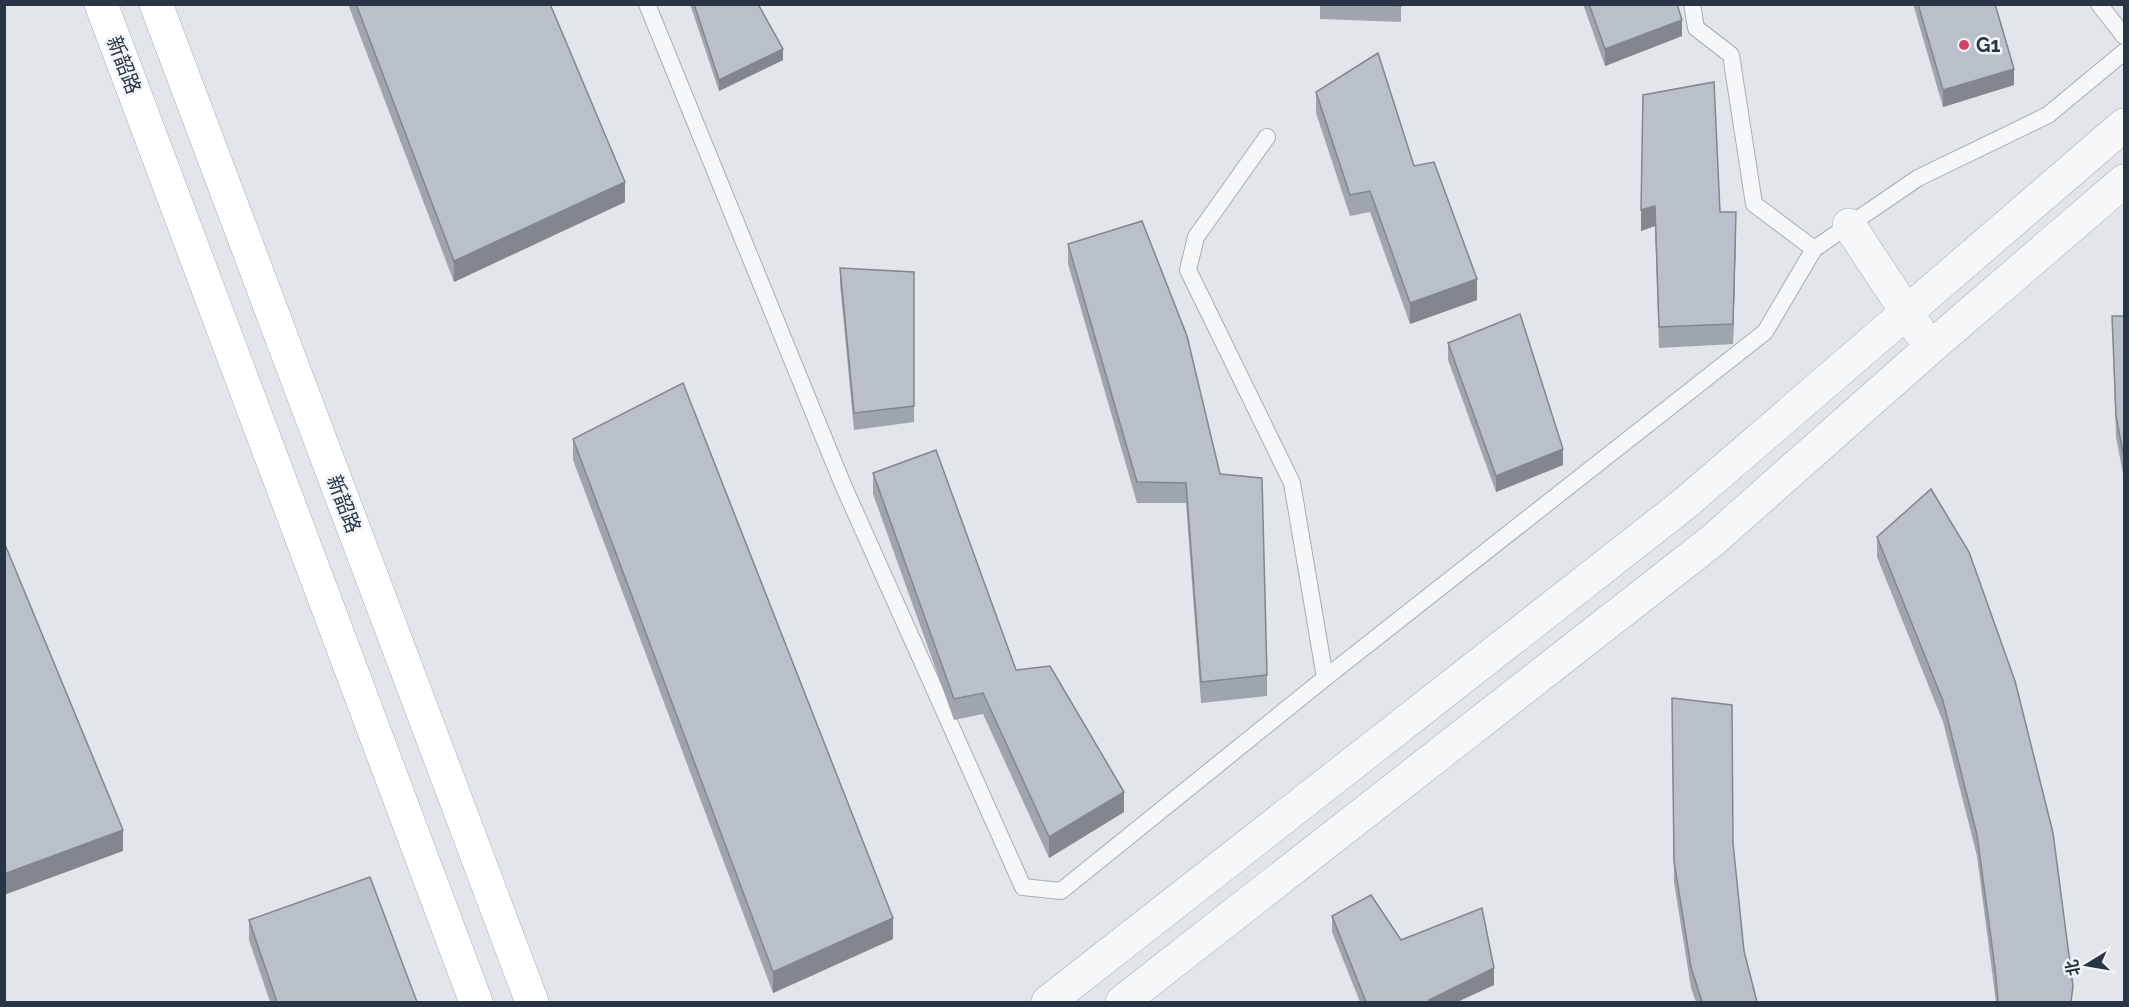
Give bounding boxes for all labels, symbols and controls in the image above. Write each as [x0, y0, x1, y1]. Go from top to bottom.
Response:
street label: 新韶路 [102, 33, 146, 97]
place label: G1 [1976, 33, 2001, 57]
marker: G1 [1957, 38, 1971, 52]
street label: 新韶路 [322, 472, 366, 536]
north arrow [2057, 935, 2117, 995]
text: 北 [2062, 958, 2084, 977]

